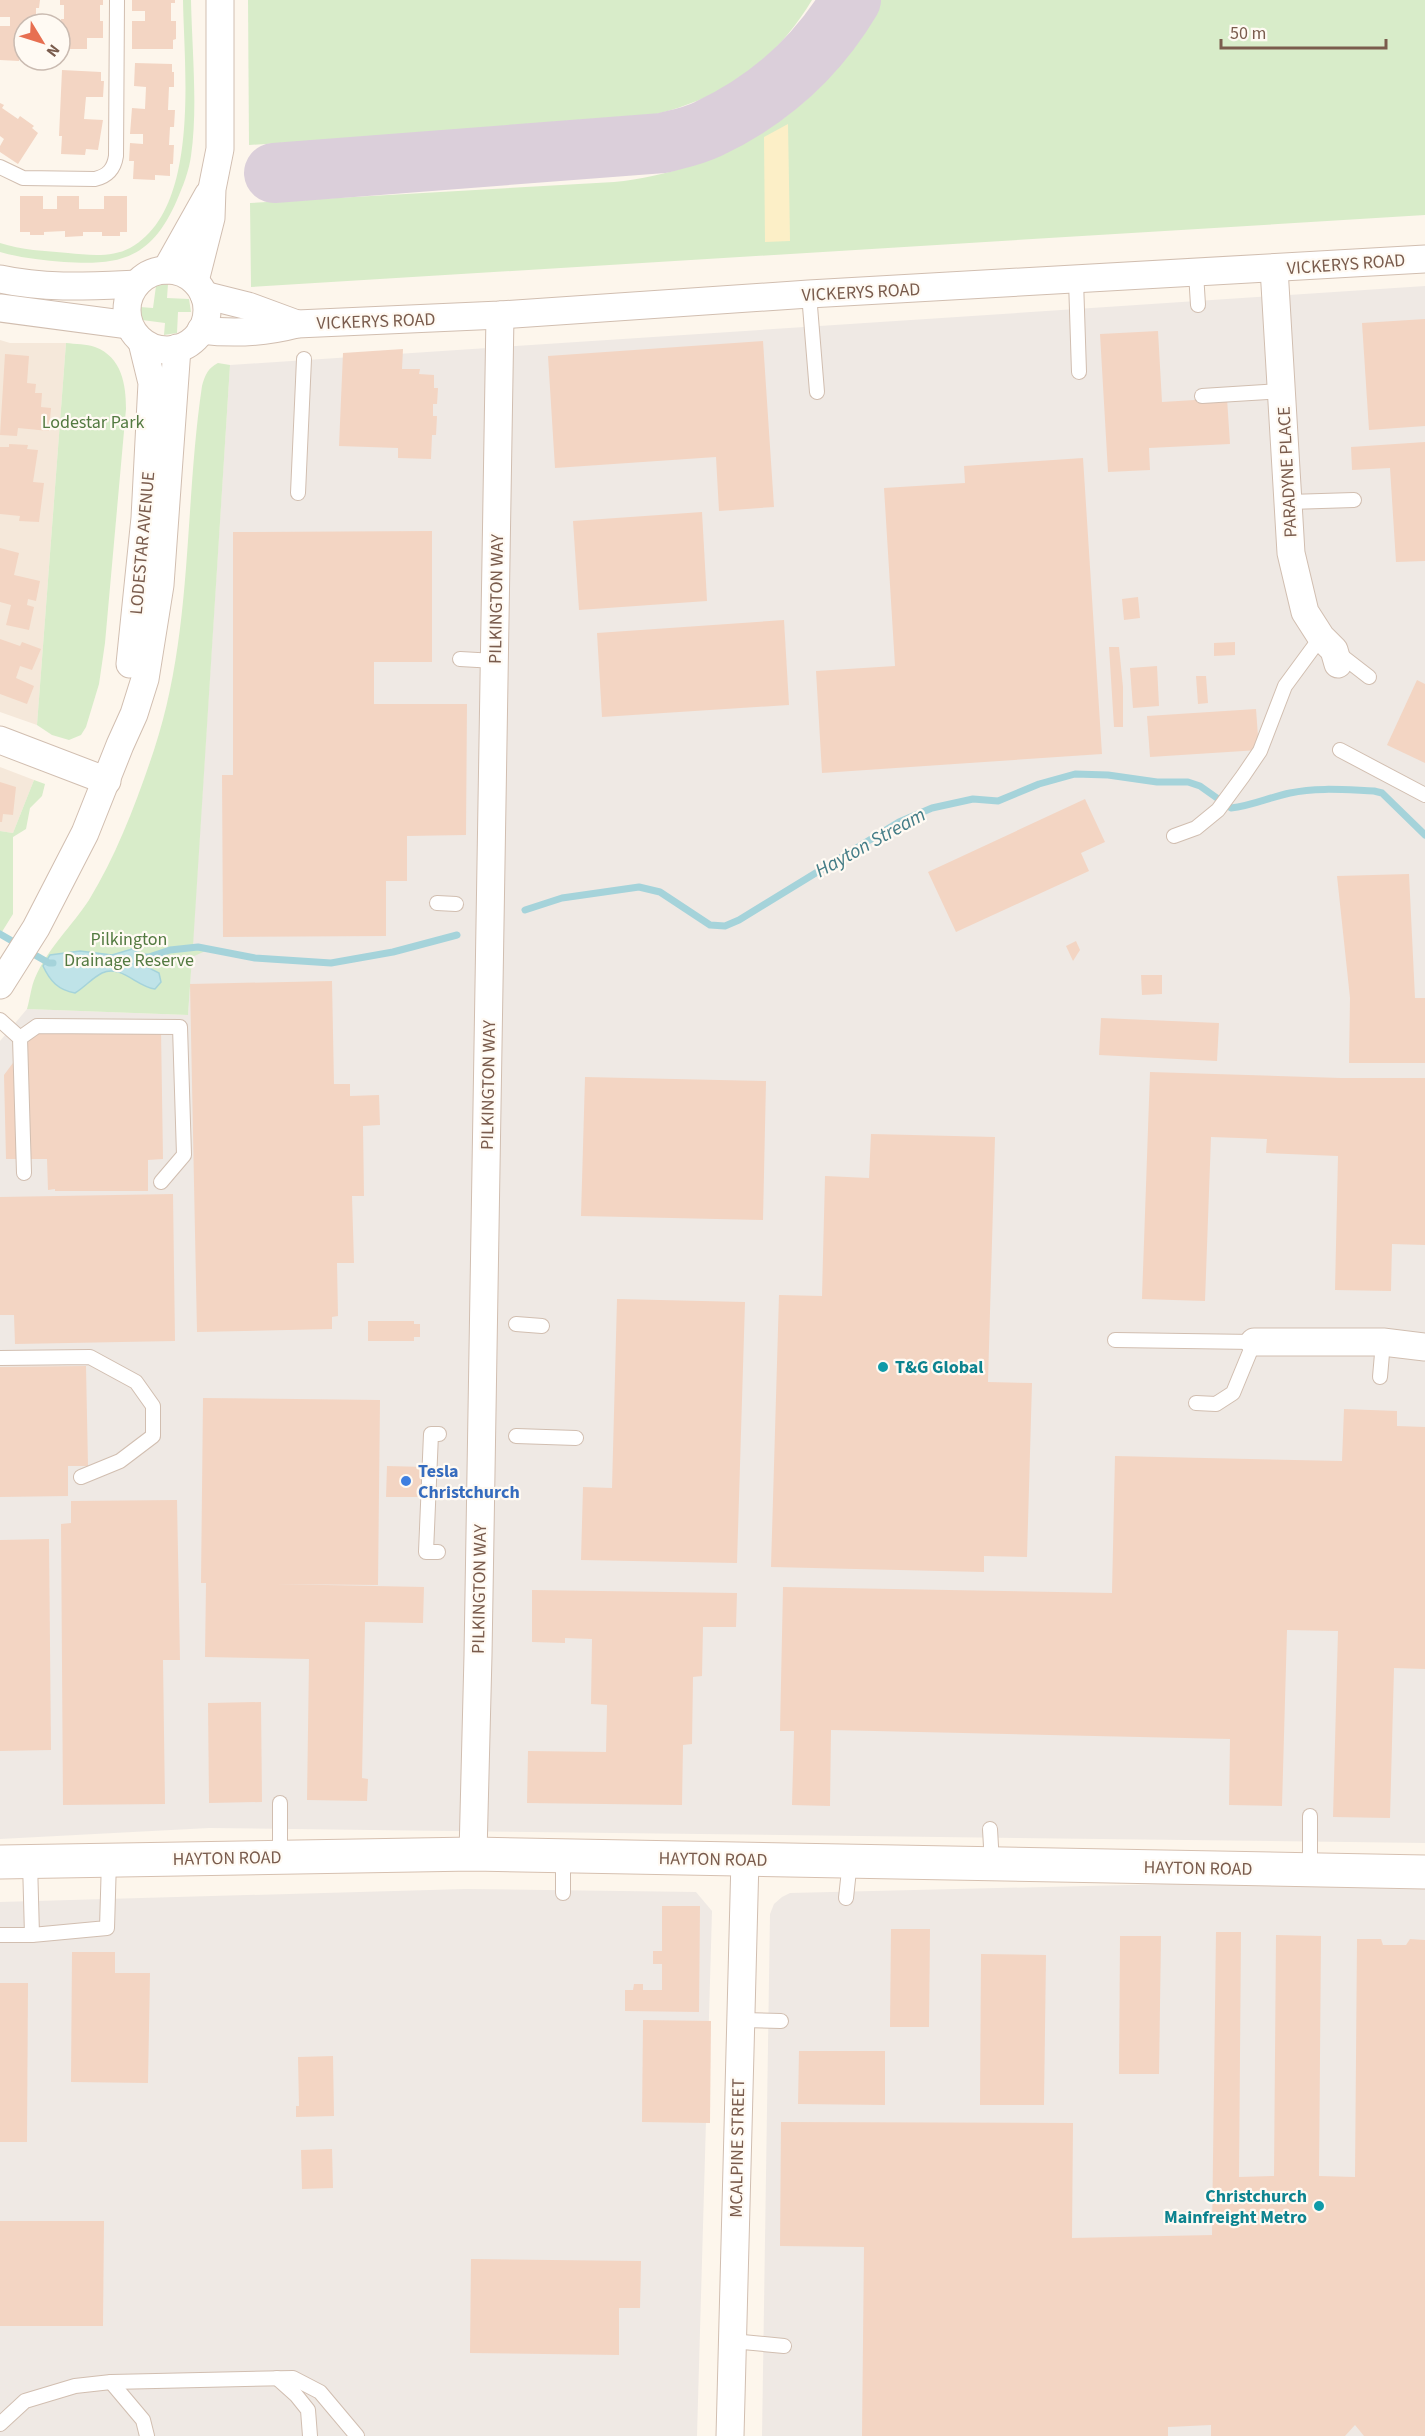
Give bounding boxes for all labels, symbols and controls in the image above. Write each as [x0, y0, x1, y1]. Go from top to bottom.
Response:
north arrow [12, 12, 72, 72]
scale bar [1221, 12, 1386, 50]
text: 50 m [1230, 21, 1266, 46]
text: N [41, 40, 65, 62]
street label: VICKERYS ROAD [1286, 248, 1406, 281]
street label: VICKERYS ROAD [801, 277, 921, 308]
street label: VICKERYS ROAD [316, 307, 436, 336]
street label: PARADYNE PLACE [1272, 406, 1303, 538]
park label: Lodestar Park [42, 410, 144, 435]
street label: LODESTAR AVENUE [124, 470, 161, 616]
street label: PILKINGTON WAY [483, 533, 510, 664]
water label: Hayton Stream [810, 801, 931, 885]
park label: Pilkington Drainage Reserve [64, 927, 194, 973]
street label: PILKINGTON WAY [475, 1019, 502, 1150]
place label: T&G Global [895, 1355, 983, 1380]
marker: T&G Global [876, 1360, 890, 1374]
place label: Tesla Christchurch [418, 1459, 520, 1505]
marker: Tesla Christchurch [399, 1474, 413, 1488]
street label: PILKINGTON WAY [466, 1523, 493, 1654]
street label: HAYTON ROAD [172, 1845, 282, 1872]
street label: HAYTON ROAD [658, 1846, 768, 1873]
street label: HAYTON ROAD [1143, 1855, 1253, 1882]
street label: MCALPINE STREET [724, 2078, 751, 2218]
place label: Christchurch Mainfreight Metro [1164, 2184, 1307, 2230]
marker: Christchurch Mainfreight Metro [1312, 2199, 1326, 2213]

